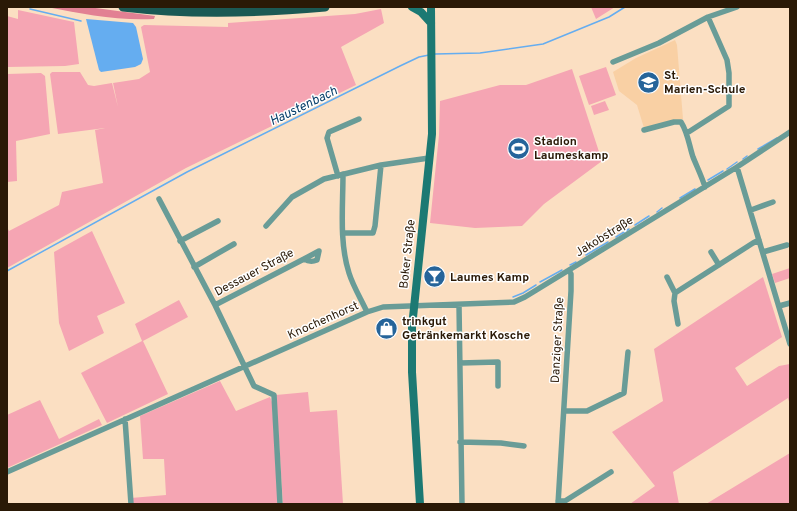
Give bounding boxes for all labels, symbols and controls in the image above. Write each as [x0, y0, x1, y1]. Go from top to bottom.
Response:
place label: St. Marien-Schule [664, 68, 746, 98]
school or university icon: St. Marien-Schule [635, 69, 661, 95]
water label: Haustenbach [267, 84, 340, 130]
place label: Stadion Laumeskamp [534, 134, 609, 164]
sports icon: Stadion Laumeskamp [505, 135, 531, 161]
street label: Jakobstraße [572, 213, 637, 261]
street label: Boker Straße [396, 219, 420, 290]
street label: Dessauer Straße [212, 245, 297, 301]
bar icon: Laumes Kamp [422, 264, 448, 290]
place label: Laumes Kamp [450, 270, 529, 286]
street label: Danziger Straße [548, 297, 568, 383]
street label: Knochenhorst [285, 298, 361, 344]
place label: trinkgut Getränkemarkt Kosche [402, 314, 531, 344]
shop icon: trinkgut Getränkemarkt Kosche [374, 315, 400, 341]

